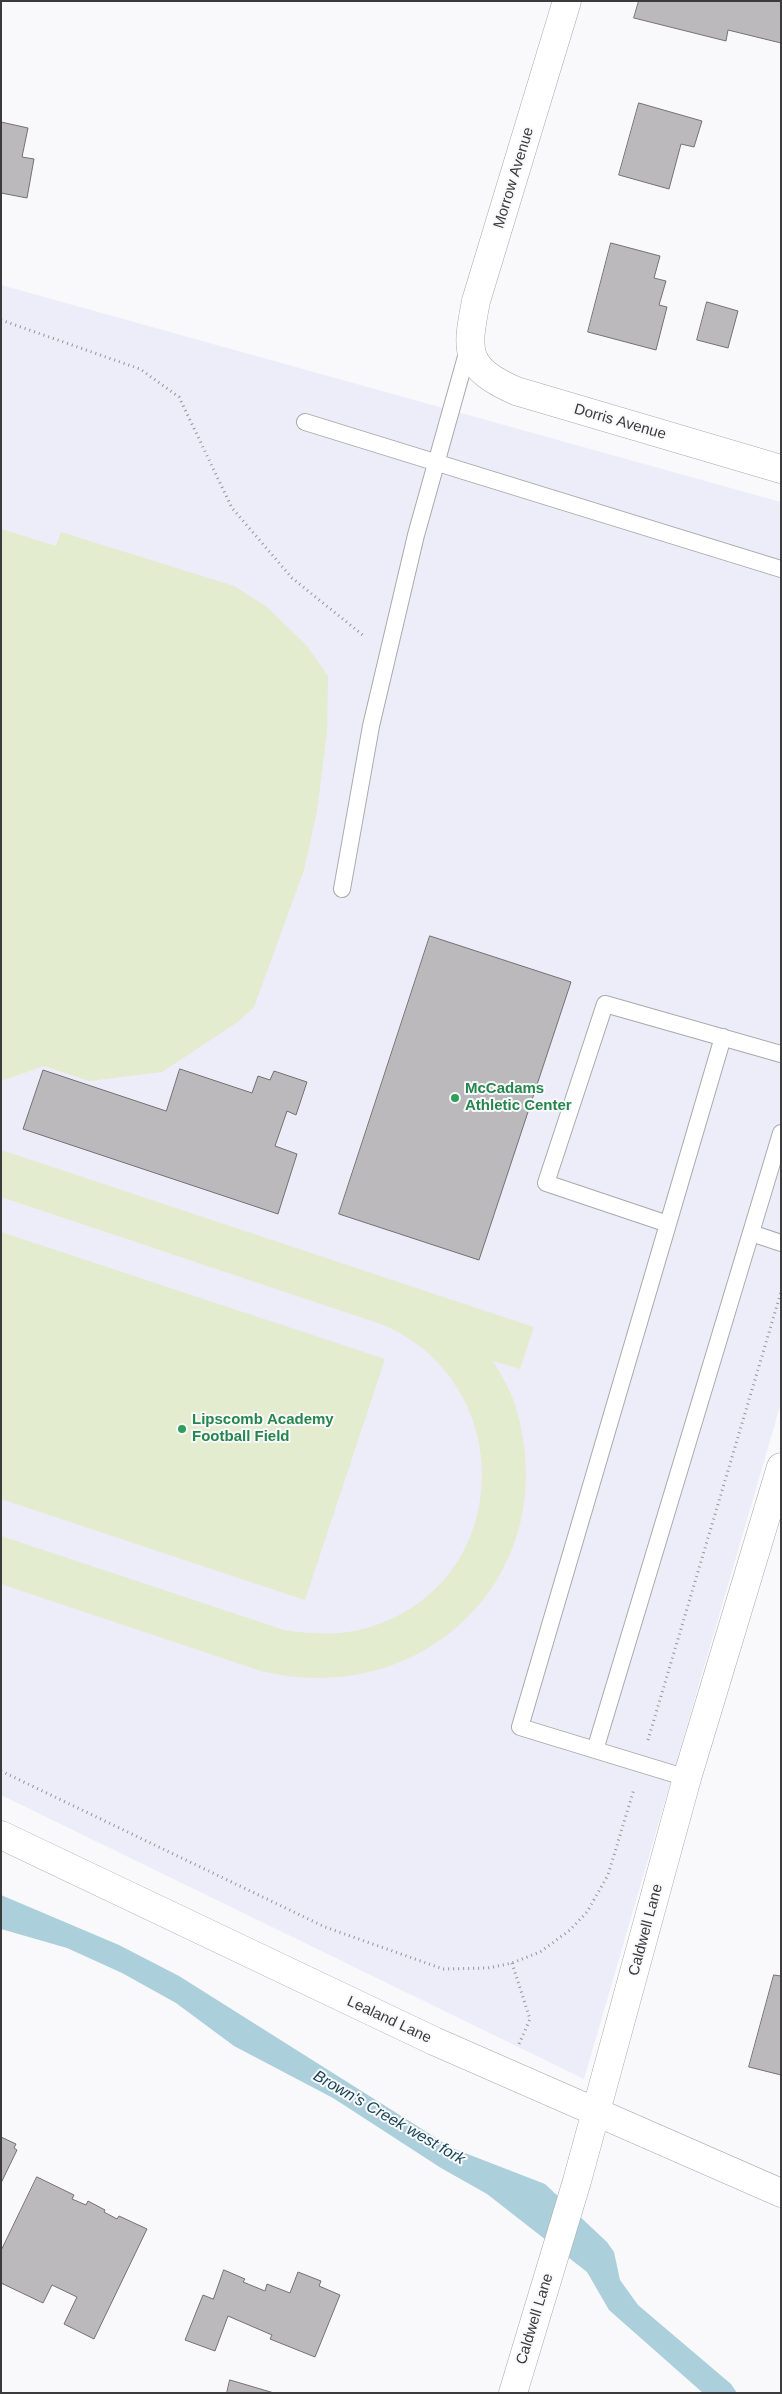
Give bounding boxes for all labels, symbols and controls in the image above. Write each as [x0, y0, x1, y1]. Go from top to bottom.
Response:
street label: Morrow Avenue [490, 125, 538, 231]
street label: Dorris Avenue [572, 400, 668, 444]
place label: McCadams Athletic Center [465, 1080, 572, 1115]
marker: McCadams Athletic Center [449, 1092, 461, 1104]
place label: Lipscomb Academy Football Field [192, 1411, 334, 1446]
marker: Lipscomb Academy Football Field [176, 1423, 188, 1435]
street label: Caldwell Lane [625, 1882, 667, 1978]
street label: Lealand Lane [344, 1993, 434, 2047]
water label: Brown's Creek west fork [310, 2067, 468, 2169]
street label: Caldwell Lane [513, 2271, 557, 2367]

